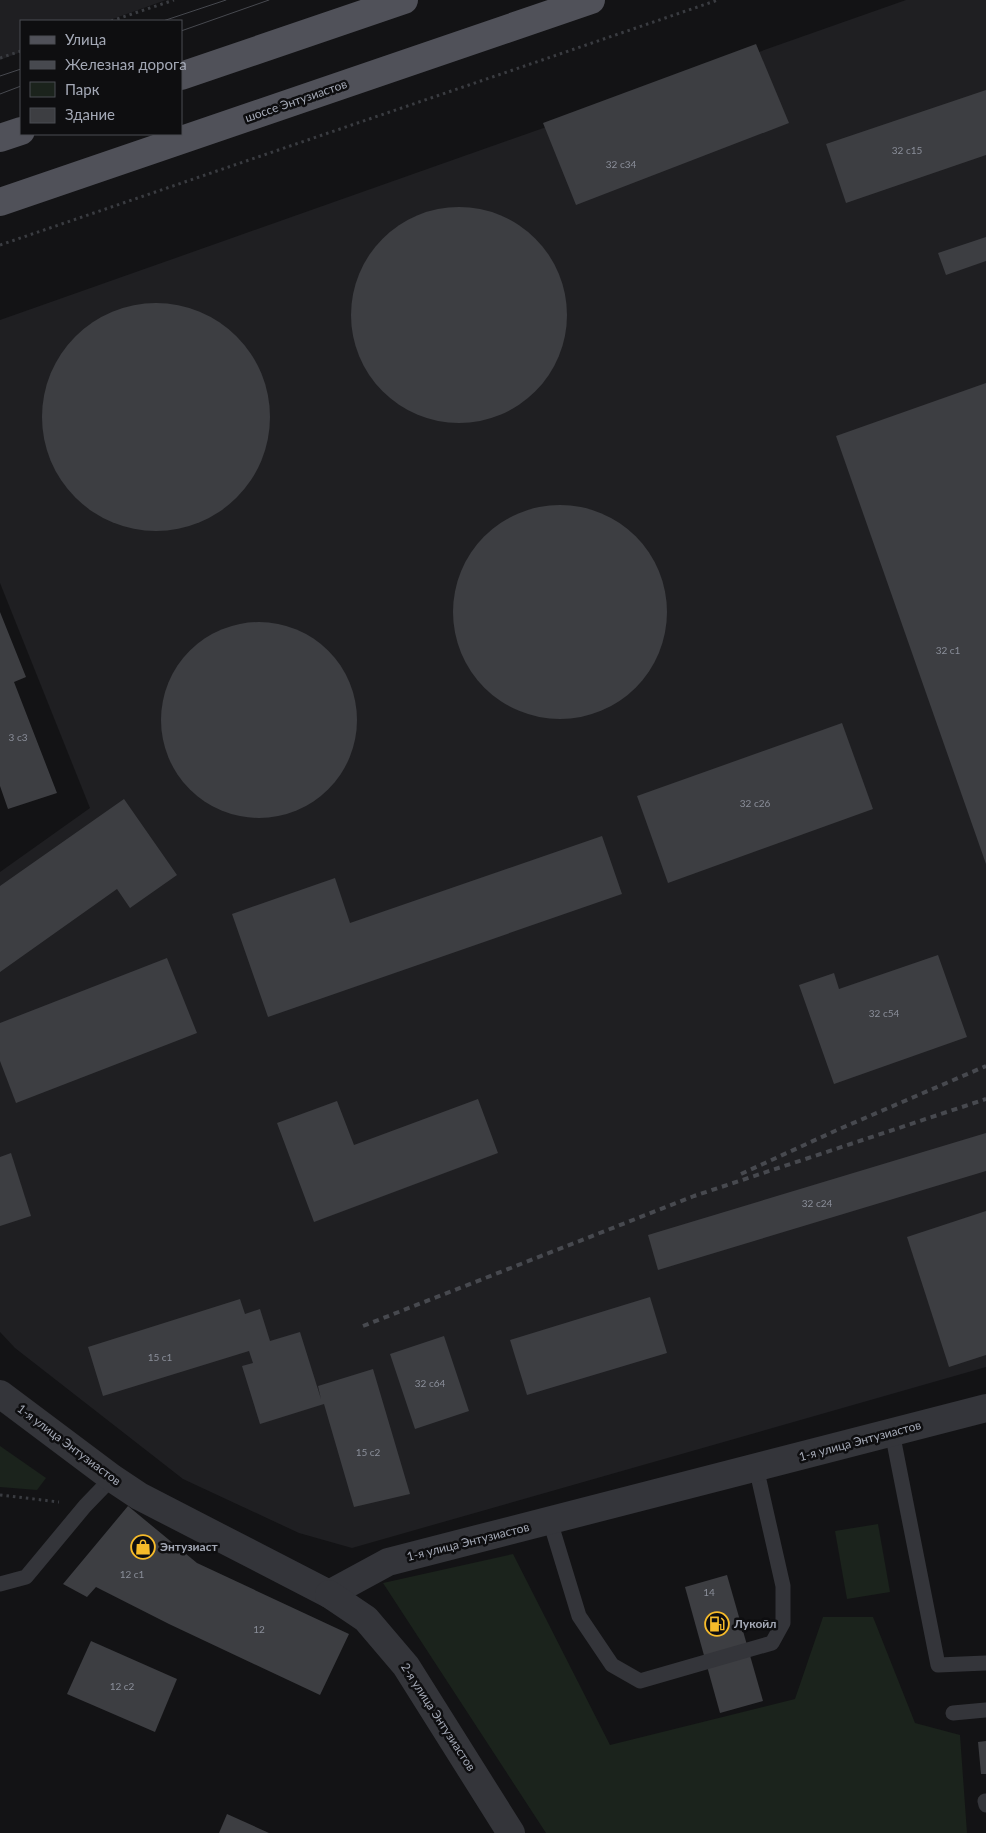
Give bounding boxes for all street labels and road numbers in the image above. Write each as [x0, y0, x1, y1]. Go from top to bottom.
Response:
street label: шоссе Энтузиастов [243, 76, 349, 125]
street label: 1-я улица Энтузиастов [15, 1401, 124, 1488]
street label: 1-я улица Энтузиастов [797, 1417, 923, 1464]
street label: 1-я улица Энтузиастов [405, 1519, 531, 1564]
street label: 2-я улица Энтузиастов [398, 1660, 479, 1774]

